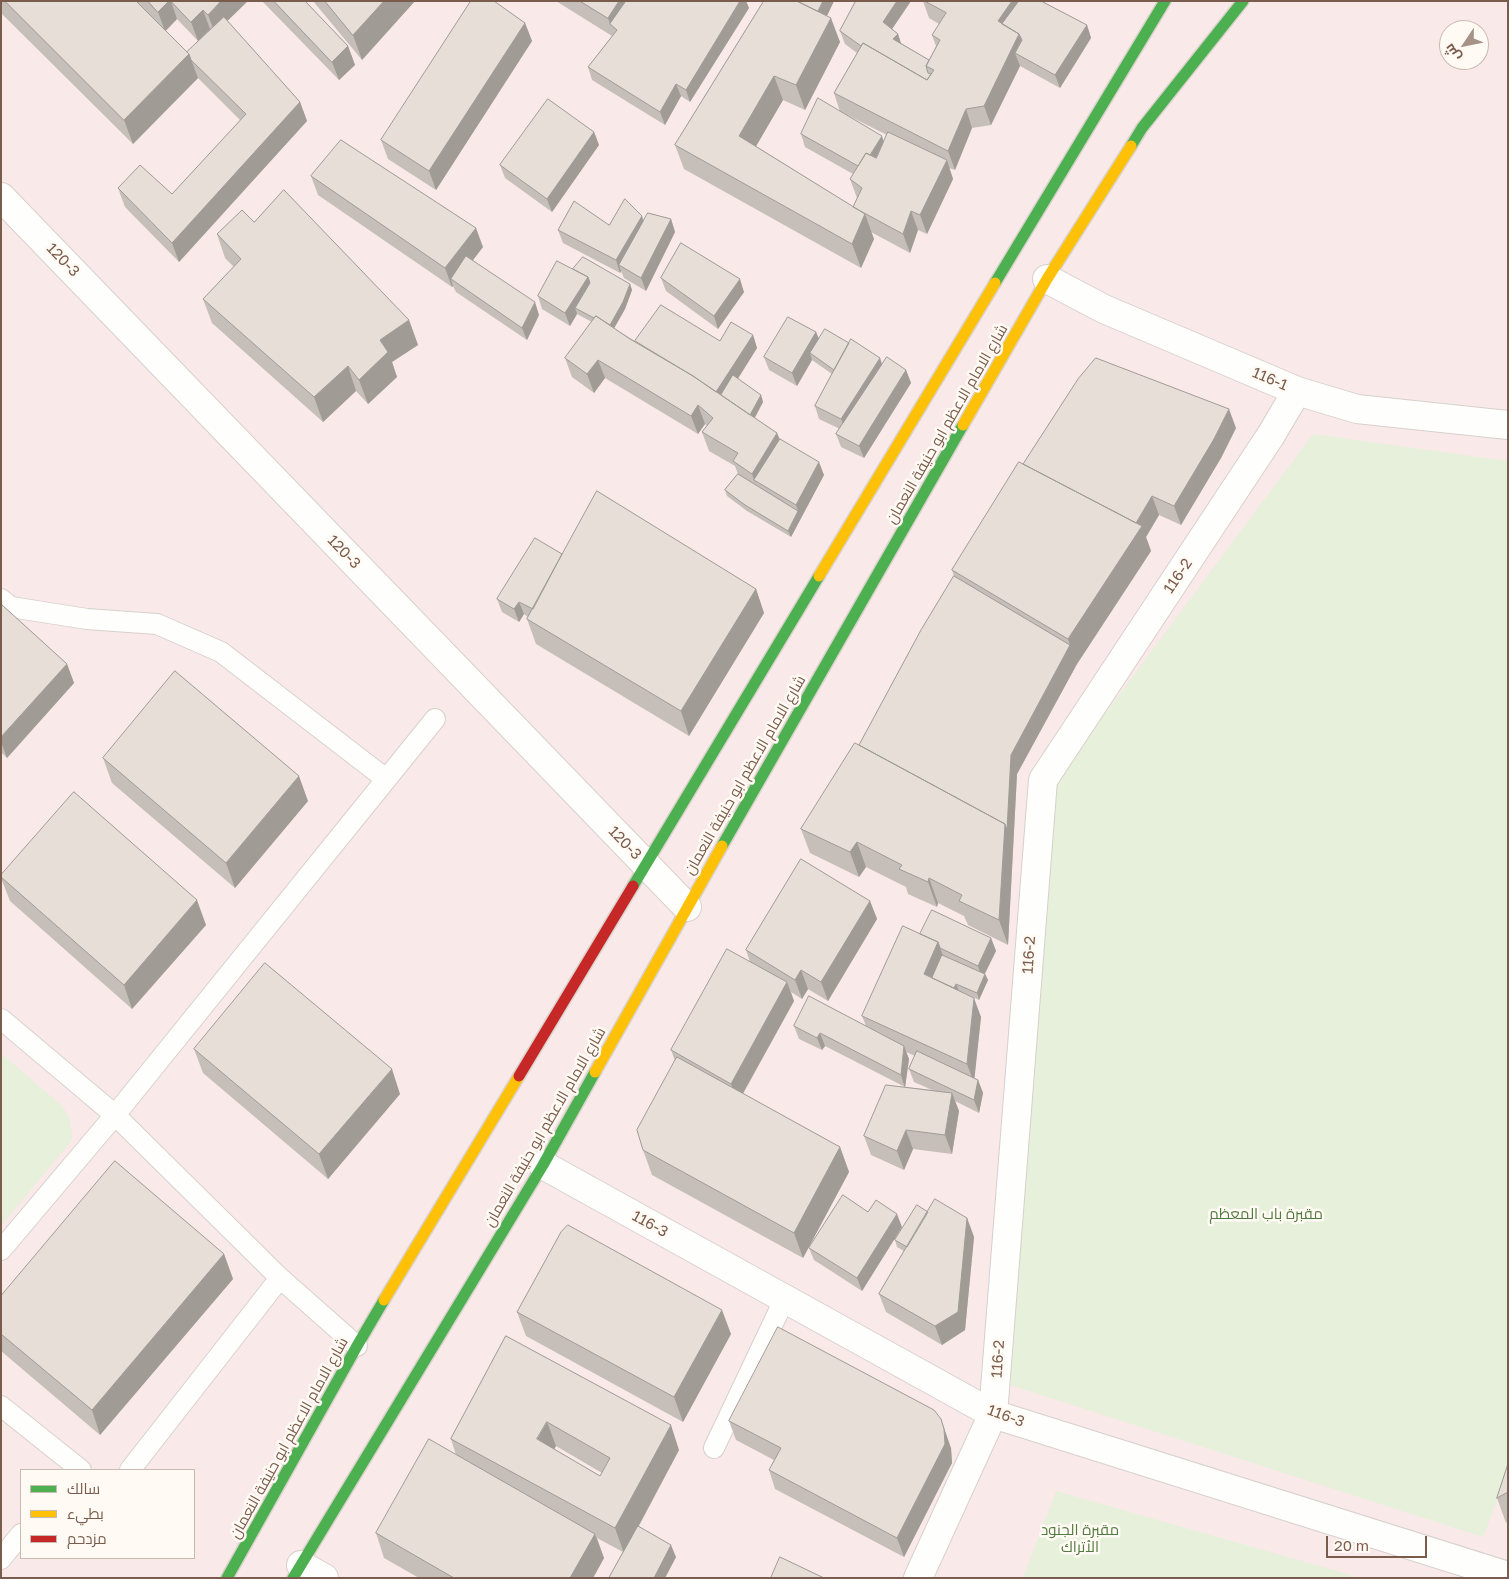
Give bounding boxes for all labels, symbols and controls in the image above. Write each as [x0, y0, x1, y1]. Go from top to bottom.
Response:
north arrow [1439, 20, 1489, 70]
text: ش [1440, 41, 1464, 65]
street label: 120-3 [43, 239, 83, 281]
street label: شارع الامام الاعظم ابو حنيفة النعمان [882, 321, 1012, 527]
street label: 116-1 [1250, 364, 1290, 394]
street label: 120-3 [324, 531, 364, 573]
street label: 116-2 [1160, 555, 1196, 597]
street label: شارع الامام الاعظم ابو حنيفة النعمان [680, 672, 810, 878]
street label: 120-3 [605, 822, 645, 864]
street label: 116-2 [1019, 935, 1039, 975]
street label: شارع الامام الاعظم ابو حنيفة النعمان [480, 1024, 610, 1230]
park label: مقبرة باب المعظم [1209, 1205, 1323, 1223]
street label: 116-3 [629, 1207, 671, 1241]
street label: شارع الامام الاعظم ابو حنيفة النعمان [226, 1334, 352, 1542]
street label: 116-2 [988, 1339, 1008, 1379]
street label: 116-3 [985, 1401, 1027, 1431]
legend [20, 1469, 195, 1559]
text: سالك [67, 1479, 100, 1497]
text: بطيء [67, 1504, 104, 1522]
park label: مقبرة الجنود الأتراك [1041, 1521, 1119, 1556]
scale bar [1329, 1526, 1430, 1558]
text: مزدحم [67, 1529, 107, 1547]
text: 20 m [1334, 1536, 1369, 1554]

